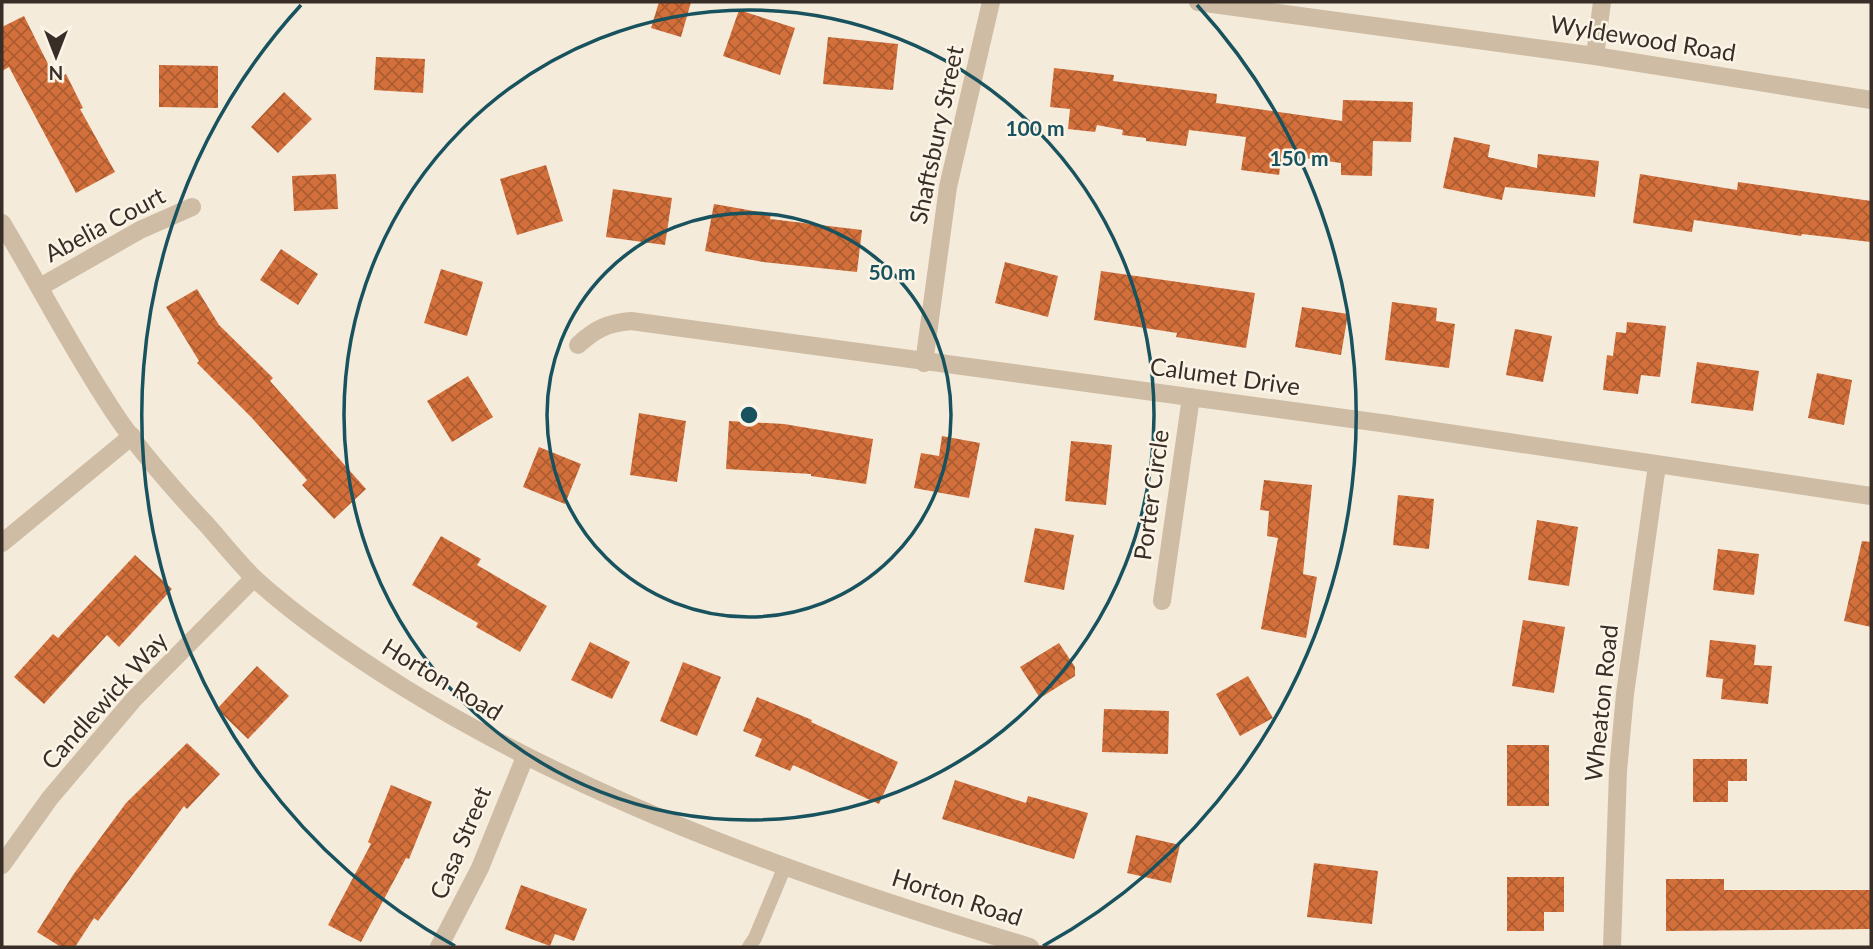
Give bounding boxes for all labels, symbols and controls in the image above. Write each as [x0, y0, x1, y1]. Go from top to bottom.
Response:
street label: Wyldewood Road [1548, 9, 1738, 66]
north arrow [21, 21, 91, 91]
street label: Shaftsbury Street [902, 43, 969, 226]
text: N [49, 62, 63, 85]
text: 100 m [1005, 115, 1065, 140]
text: 150 m [1269, 145, 1329, 170]
street label: Abelia Court [39, 180, 170, 267]
text: 50 m [868, 259, 916, 284]
street label: Calumet Drive [1148, 351, 1302, 400]
centre of rings [737, 403, 761, 427]
street label: Porter Circle [1127, 428, 1174, 562]
street label: Wheaton Road [1578, 623, 1623, 783]
street label: Candlewick Way [35, 625, 173, 775]
street label: Horton Road [377, 631, 508, 726]
street label: Casa Street [423, 781, 496, 903]
street label: Horton Road [889, 862, 1026, 931]

